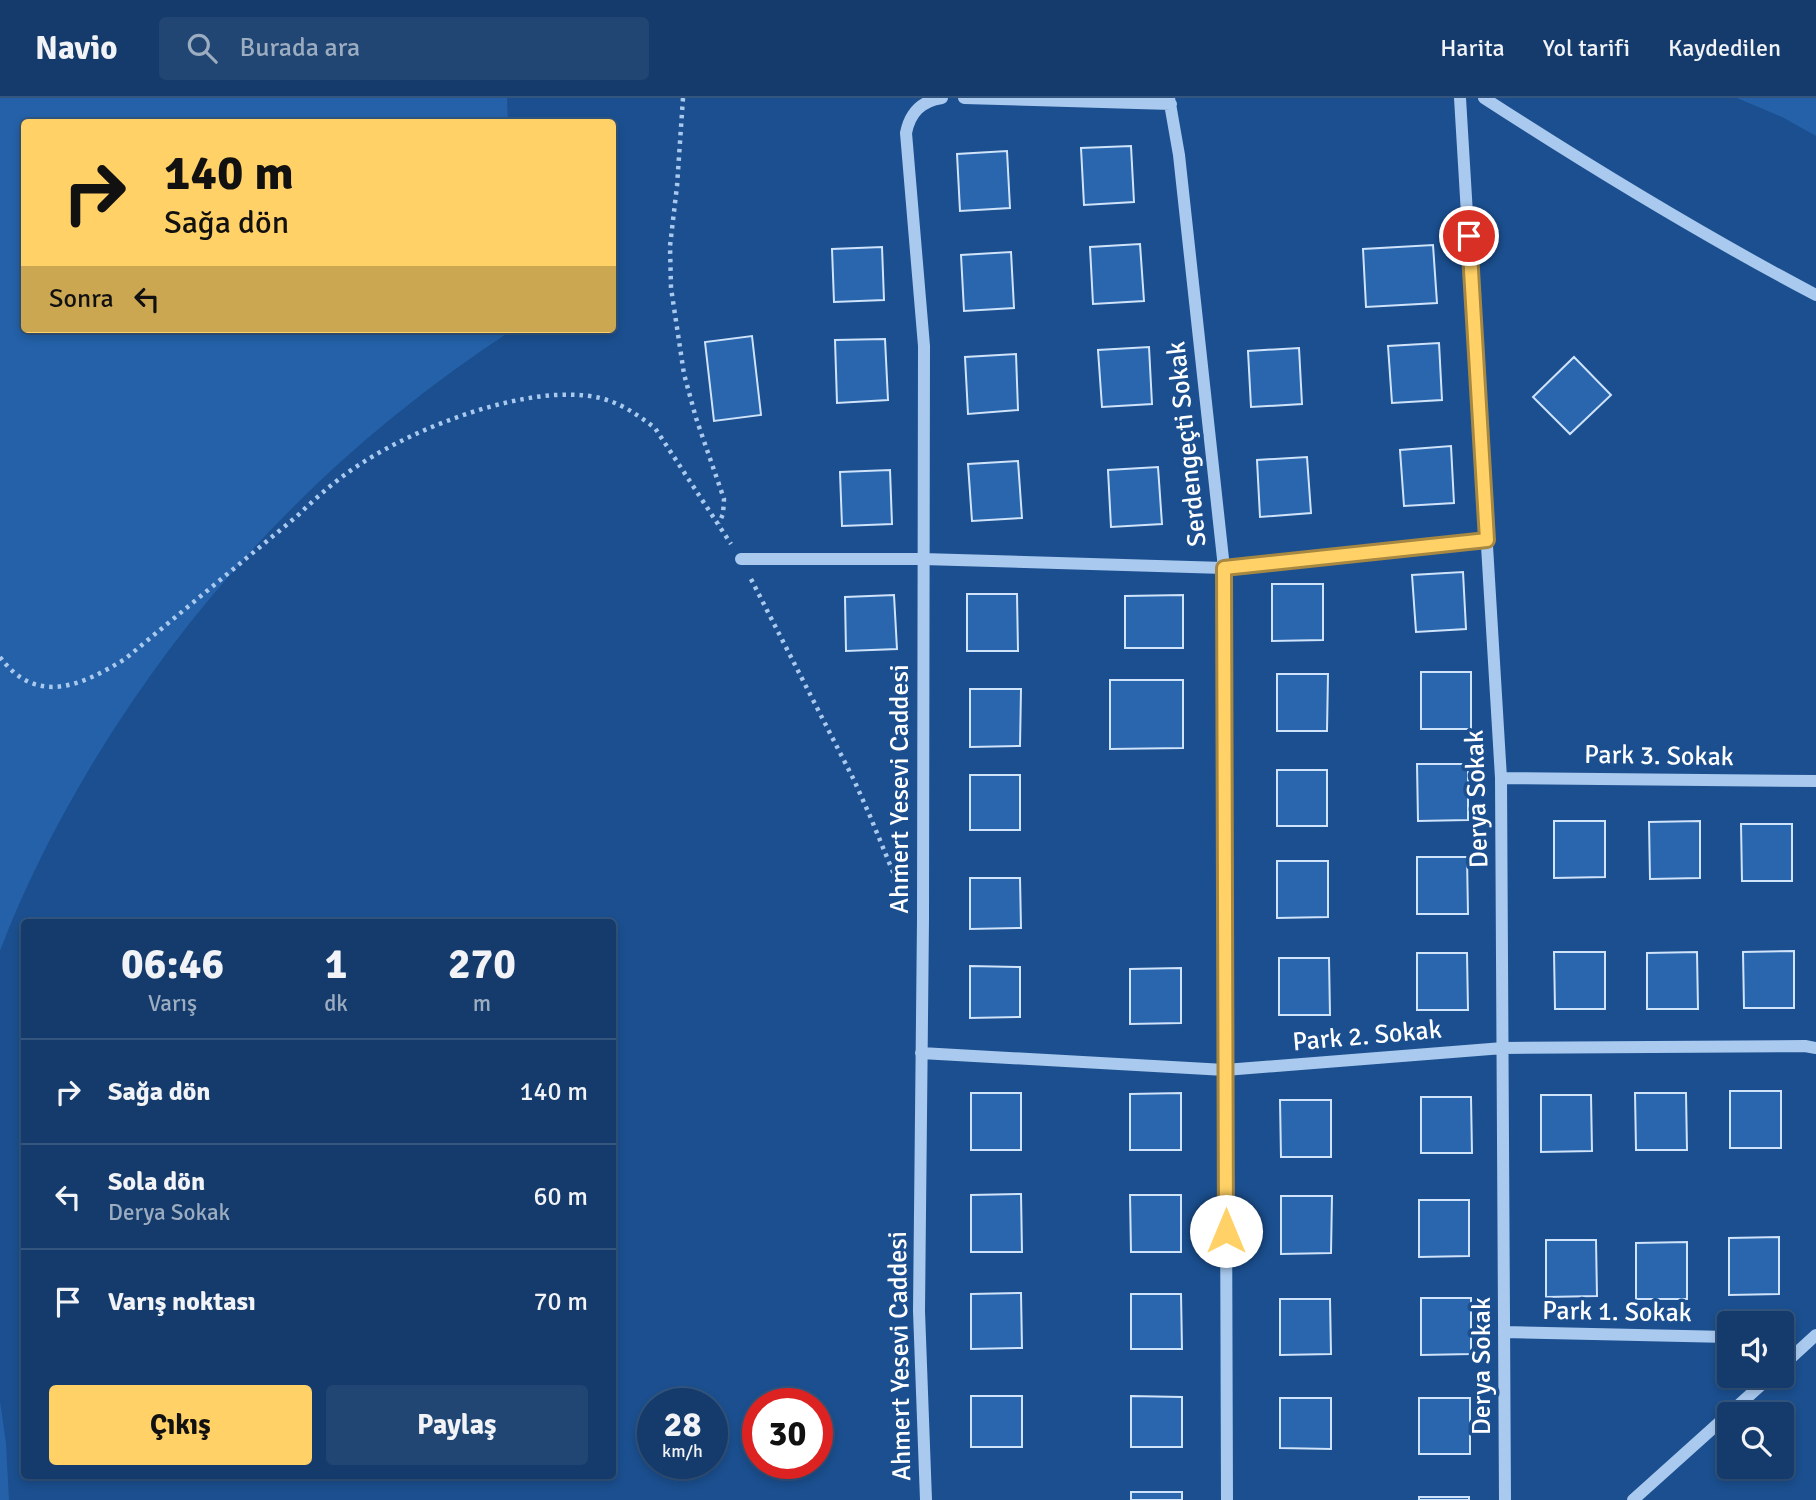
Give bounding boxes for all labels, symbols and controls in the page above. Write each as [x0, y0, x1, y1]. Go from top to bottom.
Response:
search box [159, 17, 649, 80]
text: Navio [35, 28, 117, 69]
icon: search [183, 29, 221, 67]
text: Burada ara [239, 32, 360, 64]
text: Harita [1440, 33, 1505, 63]
text: Yol tarifi [1543, 33, 1630, 63]
text: Kaydedilen [1668, 33, 1781, 63]
text: 140 m [164, 143, 294, 203]
icon: right [49, 147, 140, 238]
text: Sağa dön [164, 203, 289, 242]
pin [1439, 206, 1499, 266]
icon: arrive [1450, 217, 1488, 255]
icon: left [128, 280, 166, 318]
text: Sonra [49, 283, 114, 315]
street label: Serdengeçti Sokak [1160, 340, 1214, 548]
street label: Ahmert Yesevi Caddesi [884, 664, 916, 914]
street label: Derya Sokak [1459, 729, 1495, 869]
street label: Park 3. Sokak [1584, 739, 1734, 773]
text: 06:46 [121, 939, 224, 990]
text: 1 [325, 939, 347, 990]
text: 270 [448, 939, 516, 990]
text: Varış [148, 989, 197, 1018]
text: dk [324, 989, 348, 1018]
text: m [473, 989, 491, 1018]
street label: Park 2. Sokak [1291, 1014, 1443, 1058]
icon: right [49, 1073, 87, 1111]
text: Sağa dön [108, 1076, 211, 1108]
text: 140 m [519, 1076, 588, 1108]
text: Sola dön [108, 1166, 205, 1198]
icon: left [49, 1178, 87, 1216]
text: 60 m [533, 1181, 588, 1213]
position arrow [1189, 1194, 1263, 1268]
text: Derya Sokak [108, 1198, 230, 1227]
street label: Ahmert Yesevi Caddesi [882, 1231, 918, 1481]
icon: arrive [49, 1283, 87, 1321]
text: Varış noktası [108, 1286, 256, 1318]
text: 70 m [533, 1286, 588, 1318]
street label: Park 1. Sokak [1542, 1295, 1692, 1329]
street label: Derya Sokak [1466, 1297, 1498, 1435]
map controls [1717, 1311, 1794, 1479]
button: sound [1717, 1311, 1794, 1388]
button: Çıkış [49, 1385, 312, 1465]
button: Paylaş [326, 1385, 588, 1465]
speed limit sign: 30 [742, 1388, 833, 1479]
button: search [1717, 1402, 1794, 1479]
text: 28 [664, 1403, 701, 1446]
text: km/h [662, 1440, 703, 1462]

